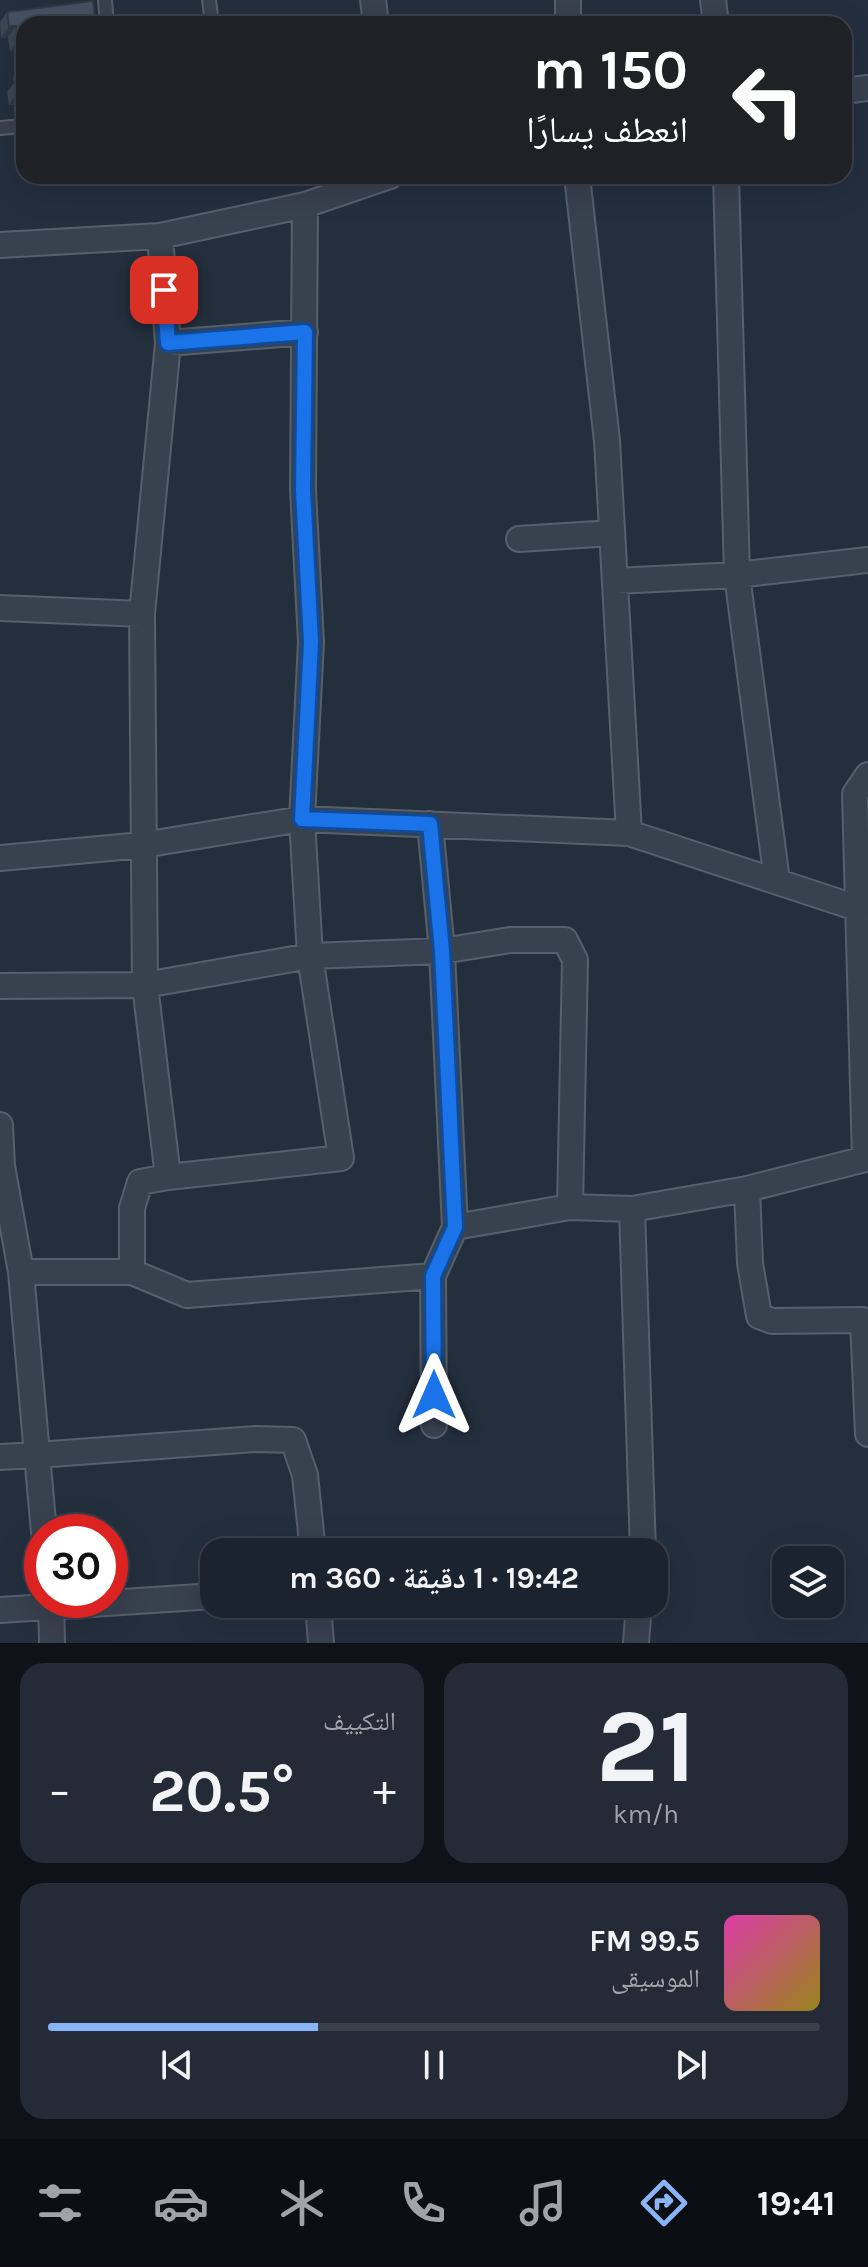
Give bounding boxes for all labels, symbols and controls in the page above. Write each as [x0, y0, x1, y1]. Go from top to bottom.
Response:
text: 150 m [533, 37, 688, 102]
icon: left [716, 48, 820, 152]
text: انعطف يسارًا [526, 109, 688, 151]
pin [130, 256, 198, 324]
icon: arrive [142, 268, 186, 312]
position arrow [392, 1353, 476, 1437]
speed limit sign: 30 [24, 1514, 128, 1618]
map controls [772, 1546, 844, 1618]
button: layers [772, 1546, 844, 1618]
text: 19:42 · 1 دقيقة · 360 m [289, 1560, 579, 1596]
text: 21 [596, 1686, 696, 1807]
text: التكييف [323, 1706, 396, 1737]
text: 20.5° [149, 1756, 295, 1826]
text: − [48, 1765, 71, 1816]
text: + [373, 1765, 396, 1816]
text: km/h [613, 1799, 679, 1830]
text: 99.5 FM [589, 1923, 700, 1959]
text: الموسيقى [611, 1963, 700, 1994]
icon: previous [155, 2043, 199, 2087]
icon: pause [412, 2043, 456, 2087]
icon: next [669, 2043, 713, 2087]
icon: filters [32, 2175, 88, 2231]
icon: car [153, 2175, 209, 2231]
icon: climate [274, 2175, 330, 2231]
icon: phone [395, 2175, 451, 2231]
icon: music [515, 2175, 571, 2231]
icon: directions [636, 2175, 692, 2231]
text: 19:41 [757, 2182, 836, 2224]

